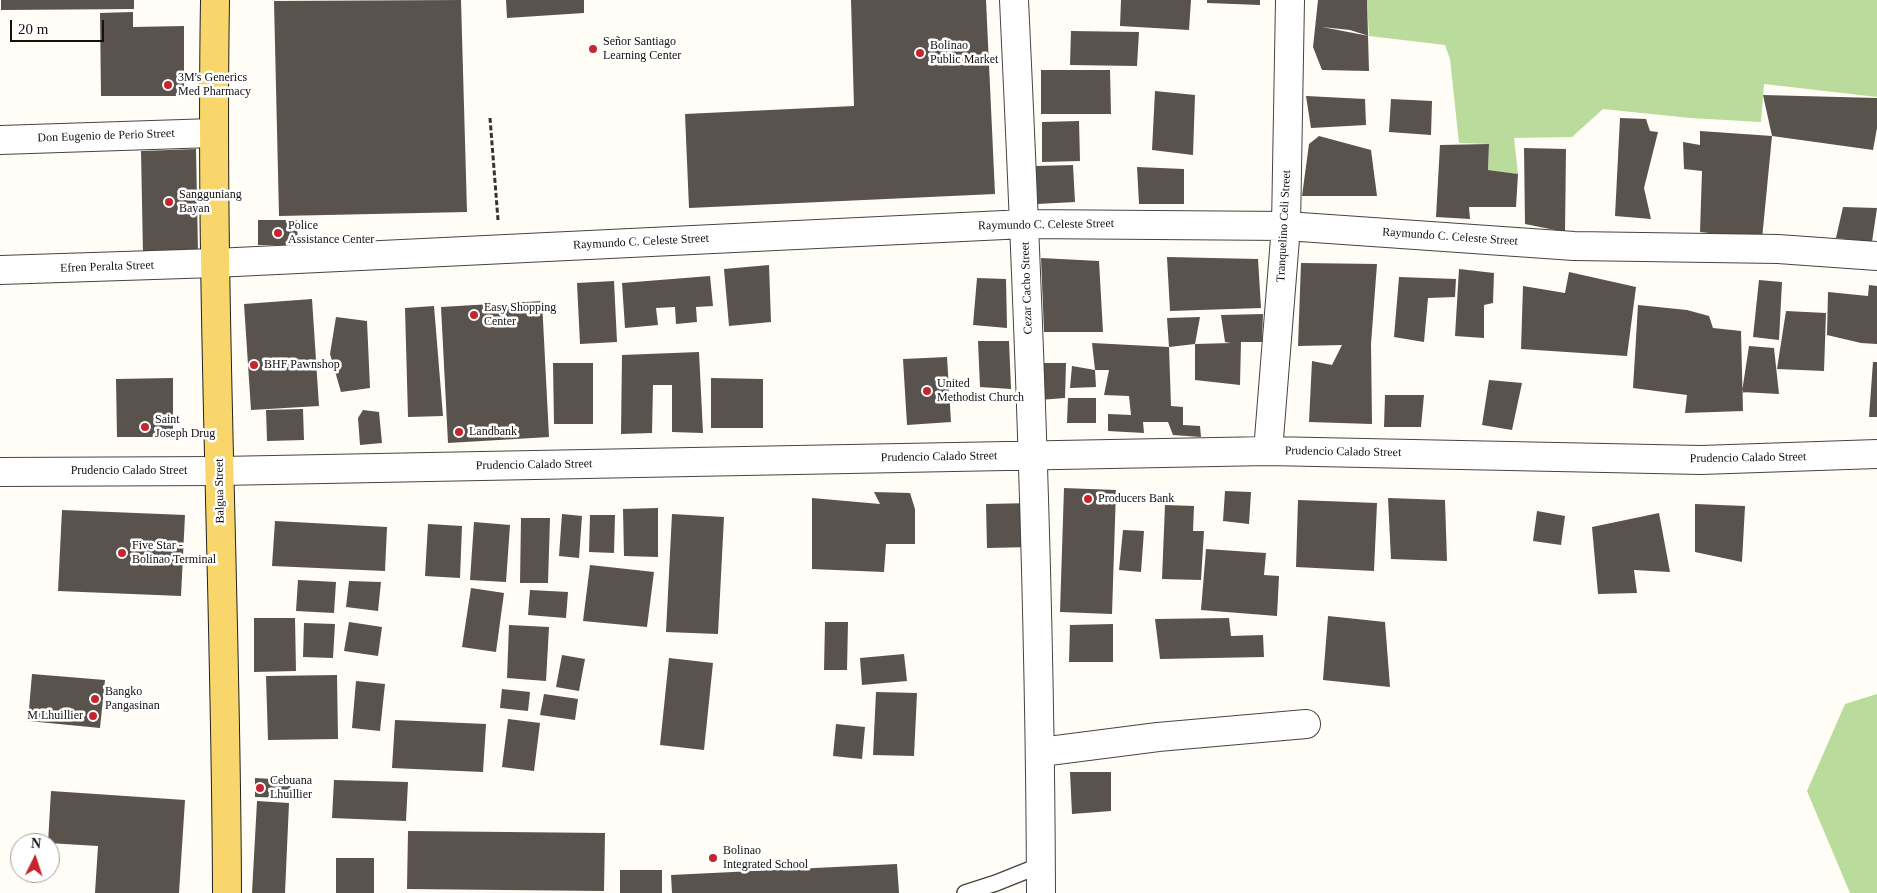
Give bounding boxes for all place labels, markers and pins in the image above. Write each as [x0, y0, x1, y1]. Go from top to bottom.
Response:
place label: Señor Santiago Learning Center [603, 35, 681, 63]
place label: Bolinao Public Market [930, 39, 998, 67]
marker: Señor Santiago Learning Center [587, 43, 599, 55]
marker: Bolinao Public Market [914, 47, 926, 59]
place label: 3M's Generics Med Pharmacy [178, 71, 251, 99]
marker: 3M's Generics Med Pharmacy [162, 79, 174, 91]
place label: Sangguniang Bayan [179, 188, 242, 216]
marker: Sangguniang Bayan [163, 196, 175, 208]
place label: Police Assistance Center [288, 219, 374, 247]
marker: Police Assistance Center [272, 227, 284, 239]
place label: Easy Shopping Center [484, 301, 556, 329]
marker: Easy Shopping Center [468, 309, 480, 321]
place label: BHF Pawnshop [264, 358, 340, 372]
marker: BHF Pawnshop [248, 359, 260, 371]
place label: United Methodist Church [937, 377, 1024, 405]
marker: United Methodist Church [921, 385, 933, 397]
place label: Saint Joseph Drug [155, 413, 215, 441]
marker: Saint Joseph Drug [139, 421, 151, 433]
place label: Landbank [469, 425, 517, 439]
marker: Landbank [453, 426, 465, 438]
place label: Producers Bank [1098, 492, 1174, 506]
marker: Producers Bank [1082, 493, 1094, 505]
place label: Five Star - Bolinao Terminal [132, 539, 216, 567]
marker: Five Star - Bolinao Terminal [116, 547, 128, 559]
place label: Bangko Pangasinan [105, 685, 160, 713]
marker: Bangko Pangasinan [89, 693, 101, 705]
place label: M Lhuillier [27, 709, 83, 723]
marker: M Lhuillier [87, 710, 99, 722]
place label: Cebuana Lhuillier [270, 774, 312, 802]
marker: Cebuana Lhuillier [254, 782, 266, 794]
place label: Bolinao Integrated School [723, 844, 808, 872]
marker: Bolinao Integrated School [707, 852, 719, 864]

